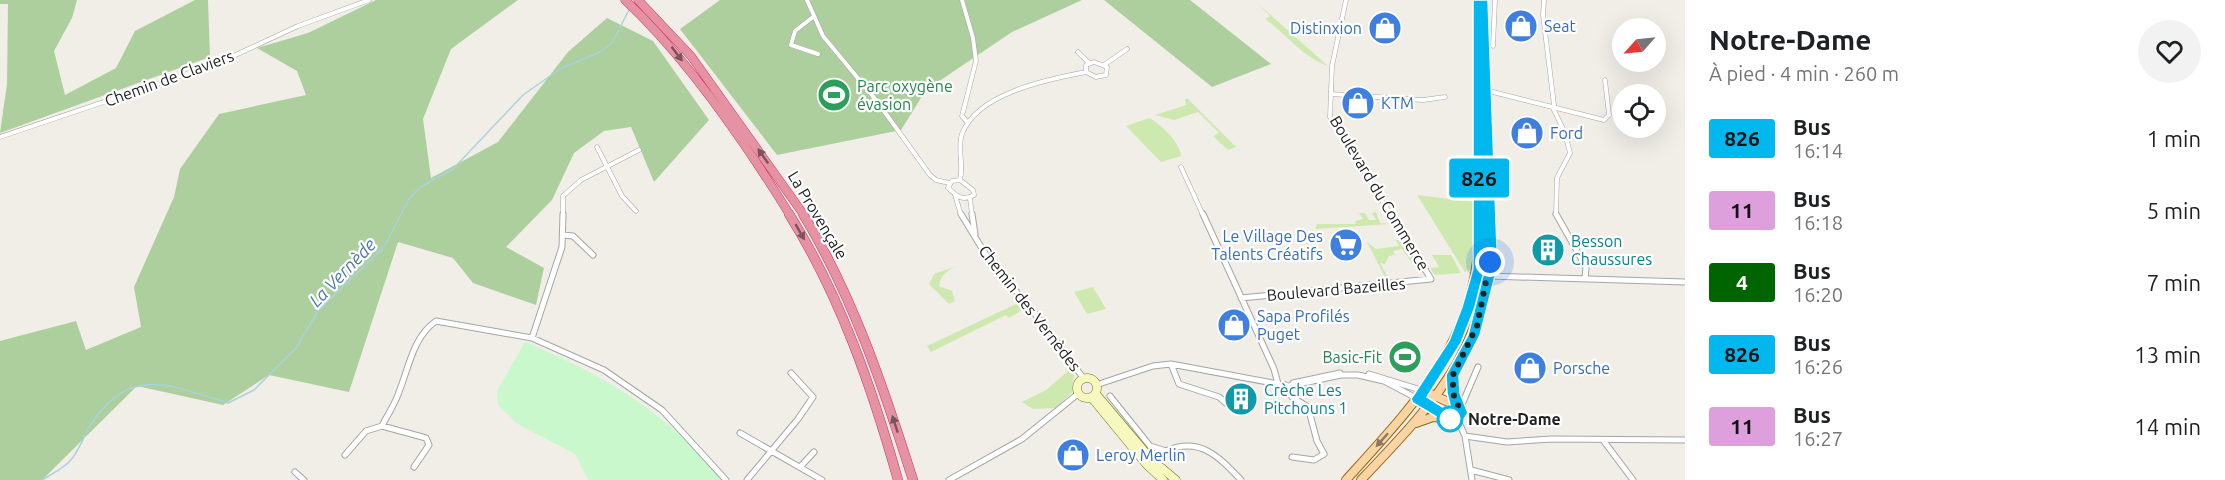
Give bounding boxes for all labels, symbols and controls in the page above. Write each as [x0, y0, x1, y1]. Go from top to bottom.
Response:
shop icon: Seat [1503, 8, 1539, 44]
shop icon: Distinxion [1367, 10, 1403, 46]
place label: Seat [1544, 17, 1576, 35]
north arrow [1612, 18, 1666, 72]
map controls [1612, 18, 1666, 138]
place label: Distinxion [1290, 19, 1362, 37]
button: heart [2138, 20, 2201, 83]
text: Notre-Dame [1709, 24, 1871, 55]
street label: Chemin de Claviers [102, 46, 236, 110]
one-way arrow [671, 46, 683, 62]
text: À pied · 4 min · 260 m [1709, 62, 1899, 85]
sports icon: Parc oxygène évasion [816, 77, 852, 113]
place label: Parc oxygène évasion [857, 77, 953, 113]
button: locate [1612, 84, 1666, 138]
shop icon: KTM [1340, 85, 1376, 121]
place label: KTM [1381, 94, 1414, 112]
street label: Boulevard du Commerce [1327, 113, 1433, 273]
text: Bus [1793, 114, 1831, 139]
shop icon: Ford [1509, 115, 1545, 151]
place label: Ford [1550, 124, 1583, 142]
text: 826 [1724, 126, 1760, 150]
text: 1 min [2147, 126, 2201, 151]
text: 16:14 [1793, 139, 1843, 162]
one-way arrow [757, 149, 769, 165]
line badge: 826 [1444, 158, 1514, 198]
text: 826 [1461, 166, 1497, 190]
street label: La Provençale [785, 168, 851, 262]
text: Bus [1793, 186, 1831, 211]
text: 11 [1730, 198, 1754, 222]
text: 5 min [2147, 198, 2201, 223]
text: 16:18 [1793, 211, 1843, 234]
one-way arrow [794, 224, 805, 240]
place label: Le Village Des Talents Créatifs [1211, 227, 1323, 263]
supermarket icon: Le Village Des Talents Créatifs [1328, 227, 1364, 263]
building icon: Besson Chaussures [1530, 232, 1566, 268]
place label: Besson Chaussures [1571, 232, 1652, 268]
water label: La Vernède [305, 234, 379, 310]
street label: Chemin des Vernèdes [975, 242, 1085, 375]
your location [1475, 247, 1505, 277]
text: Bus [1793, 258, 1831, 283]
text: 4 [1736, 270, 1748, 294]
text: 7 min [2147, 270, 2201, 295]
street label: Boulevard Bazeilles [1266, 274, 1406, 304]
text: 16:20 [1793, 283, 1843, 306]
shop icon: Sapa Profilés Puget [1216, 307, 1252, 343]
place label: Sapa Profilés Puget [1257, 307, 1350, 343]
text: Bus [1793, 330, 1831, 355]
sports icon: Basic-Fit [1387, 339, 1423, 375]
text: 826 [1724, 342, 1760, 366]
text: 13 min [2134, 342, 2201, 367]
place label: Basic-Fit [1322, 348, 1383, 366]
shop icon: Porsche [1512, 350, 1548, 386]
text: 16:26 [1793, 355, 1843, 378]
place label: Porsche [1553, 359, 1610, 377]
building icon: Crèche Les Pitchouns 1 [1223, 381, 1259, 417]
place label: Crèche Les Pitchouns 1 [1264, 381, 1348, 417]
text: Bus [1793, 402, 1831, 427]
marker: Notre-Dame [1437, 406, 1463, 432]
place label: Notre-Dame [1468, 410, 1561, 428]
text: 11 [1730, 414, 1754, 438]
text: 14 min [2134, 414, 2201, 439]
one-way arrow [890, 415, 900, 433]
text: 16:27 [1793, 427, 1843, 450]
one-way arrow [1375, 432, 1389, 447]
shop icon: Leroy Merlin [1055, 437, 1091, 473]
place label: Leroy Merlin [1096, 446, 1186, 464]

